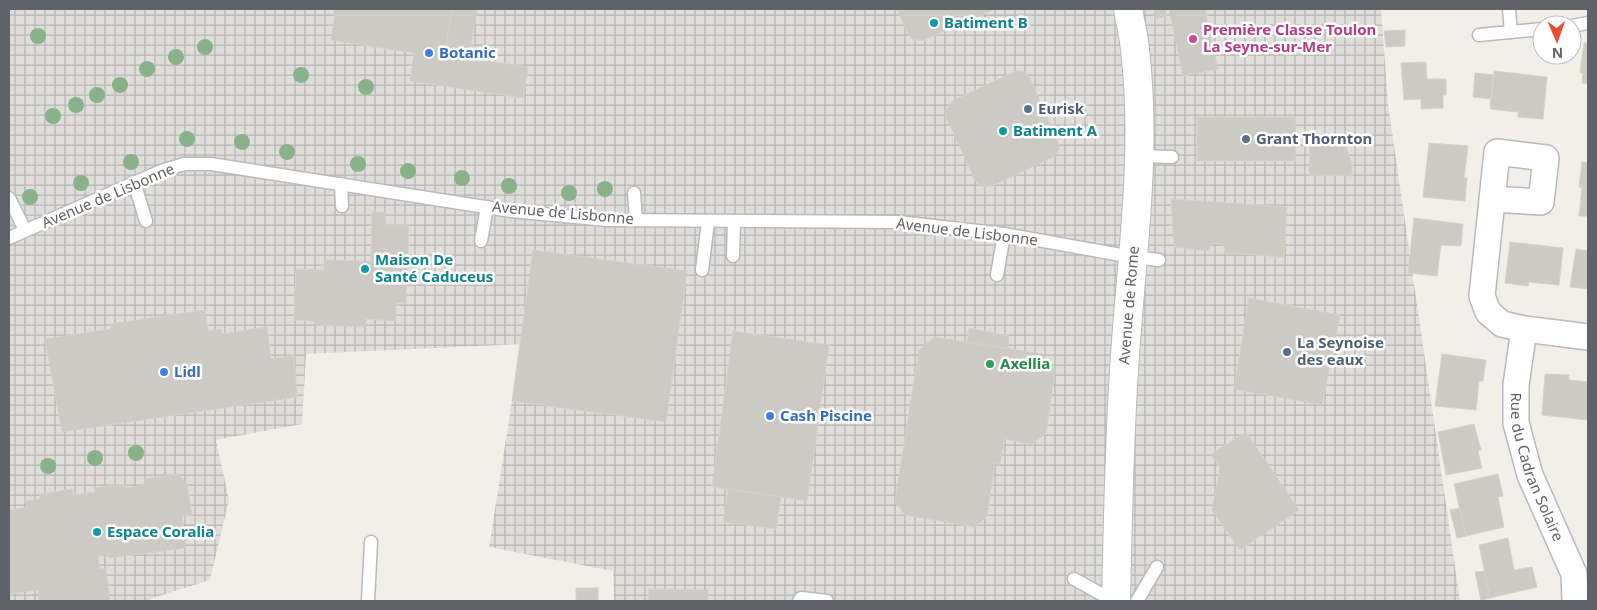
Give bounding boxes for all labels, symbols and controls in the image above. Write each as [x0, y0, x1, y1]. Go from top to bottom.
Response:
place label: Batiment B [944, 12, 1028, 32]
north arrow [1532, 15, 1582, 65]
marker: Batiment B [928, 17, 940, 29]
place label: Première Classe Toulon La Seyne-sur-Mer [1203, 19, 1376, 56]
marker: Première Classe Toulon La Seyne-sur-Mer [1187, 33, 1199, 45]
place label: Botanic [439, 42, 496, 62]
text: N [1551, 44, 1563, 63]
marker: Botanic [423, 47, 435, 59]
place label: Eurisk [1038, 98, 1085, 118]
marker: Eurisk [1022, 103, 1034, 115]
place label: Batiment A [1013, 120, 1098, 140]
marker: Batiment A [997, 125, 1009, 137]
place label: Grant Thornton [1256, 128, 1372, 148]
marker: Grant Thornton [1240, 133, 1252, 145]
street label: Avenue de Lisbonne [38, 158, 177, 232]
street label: Avenue de Lisbonne [491, 196, 635, 228]
street label: Avenue de Lisbonne [895, 212, 1039, 250]
street label: Avenue de Rome [1113, 245, 1143, 365]
place label: Maison De Santé Caduceus [375, 249, 493, 286]
marker: Maison De Santé Caduceus [359, 263, 371, 275]
place label: La Seynoise des eaux [1297, 332, 1384, 369]
marker: La Seynoise des eaux [1281, 346, 1293, 358]
place label: Axellia [1000, 353, 1050, 373]
marker: Axellia [984, 358, 996, 370]
place label: Lidl [174, 361, 201, 381]
marker: Lidl [158, 366, 170, 378]
street label: Rue du Cadran Solaire [1507, 392, 1569, 544]
place label: Cash Piscine [780, 405, 872, 425]
marker: Cash Piscine [764, 410, 776, 422]
place label: Espace Coralia [107, 521, 214, 541]
marker: Espace Coralia [91, 526, 103, 538]

